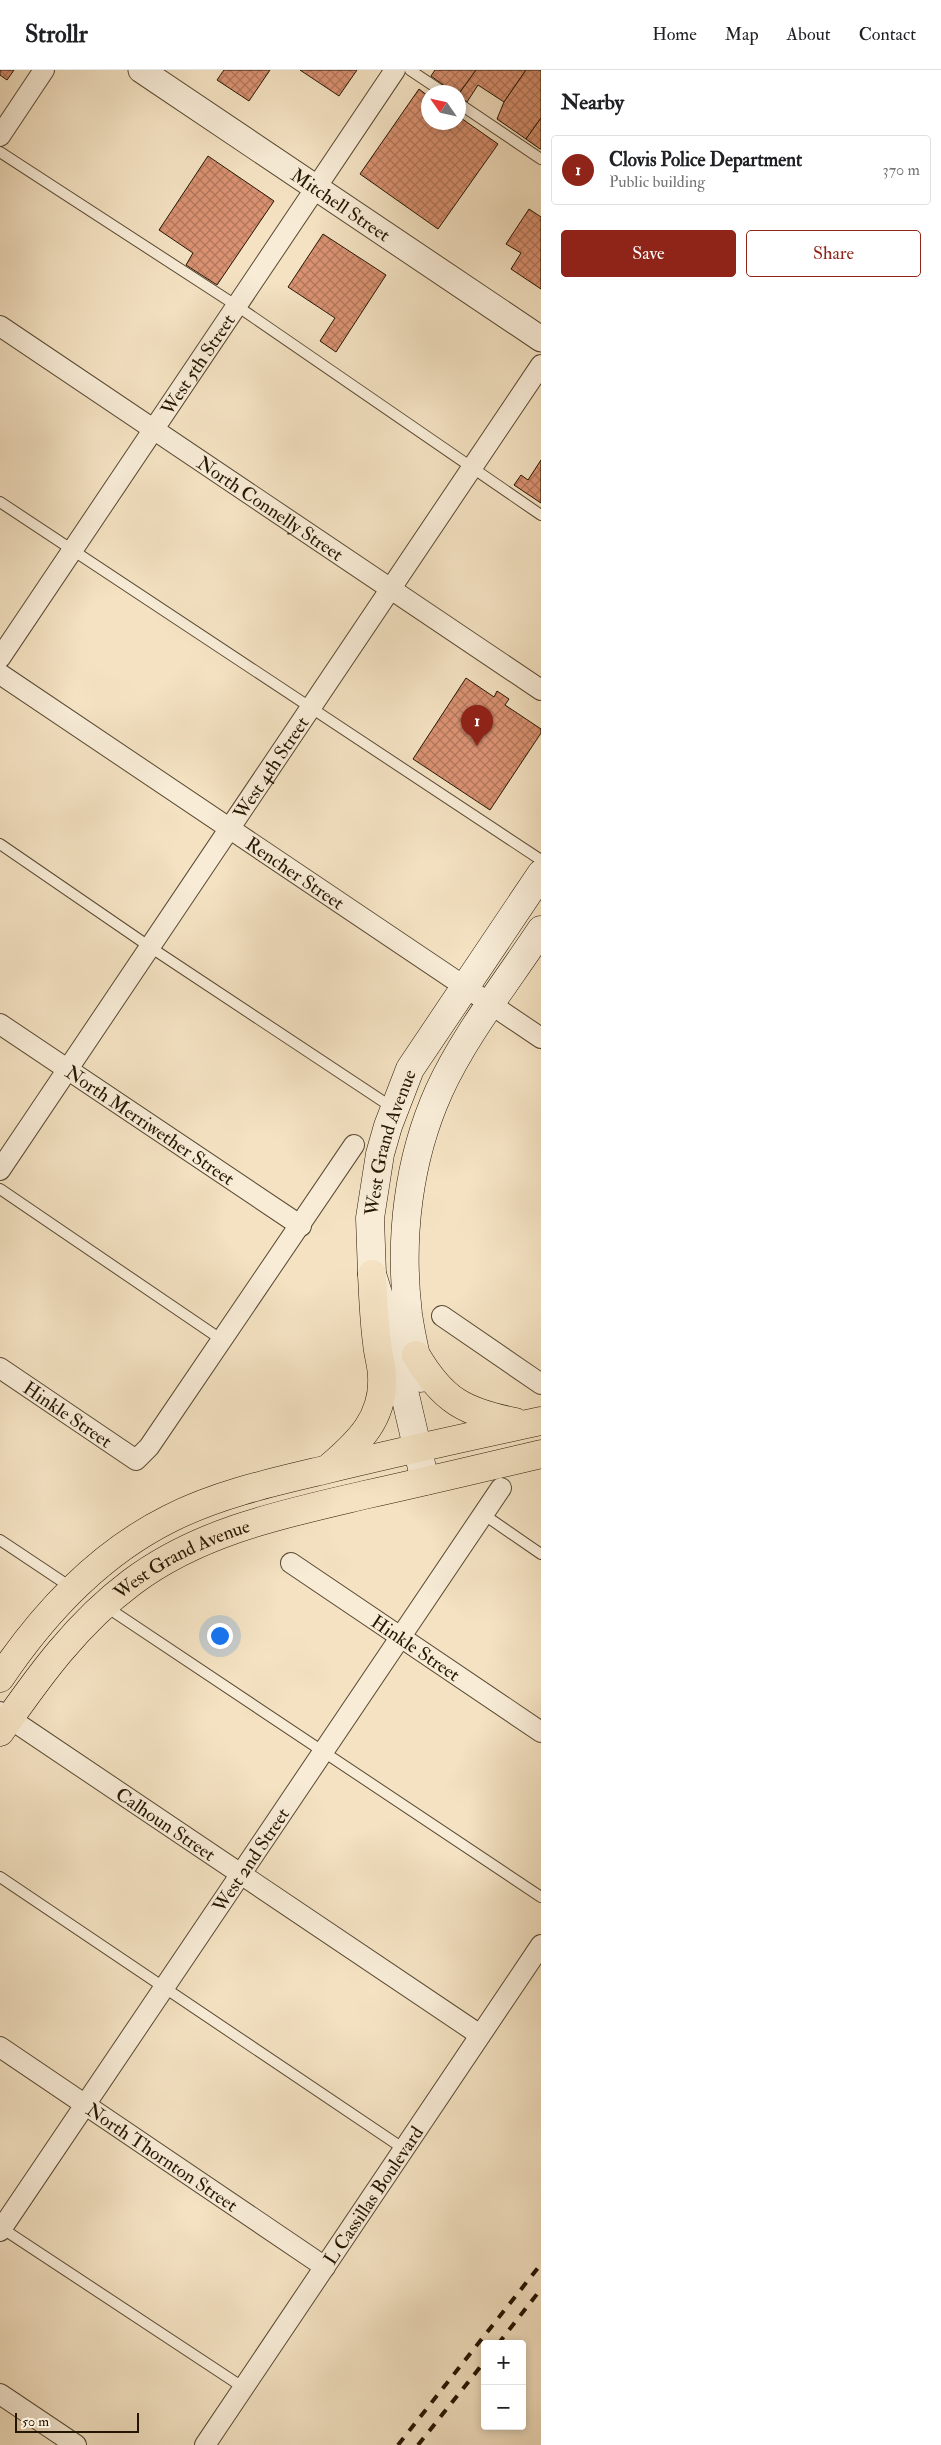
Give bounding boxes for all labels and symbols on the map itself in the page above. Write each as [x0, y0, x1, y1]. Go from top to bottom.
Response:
north arrow [421, 85, 466, 130]
street label: Mitchell Street [286, 163, 395, 247]
street label: West 5th Street [155, 310, 241, 421]
street label: North Connelly Street [192, 451, 348, 567]
pin: 1 [461, 705, 493, 746]
street label: West 4th Street [228, 712, 314, 825]
street label: Rencher Street [241, 832, 349, 915]
street label: North Merriwether Street [61, 1060, 239, 1191]
street label: West Grand Avenue [359, 1066, 422, 1218]
street label: Hinkle Street [18, 1376, 116, 1453]
street label: West Grand Avenue [108, 1514, 253, 1605]
street label: Hinkle Street [367, 1610, 465, 1687]
your location [207, 1623, 233, 1649]
street label: Calhoun Street [111, 1782, 220, 1867]
street label: West 2nd Street [207, 1803, 295, 1918]
street label: North Thornton Street [81, 2098, 242, 2218]
street label: L Cassillas Boulevard [319, 2121, 429, 2270]
scale bar [15, 2410, 139, 2433]

